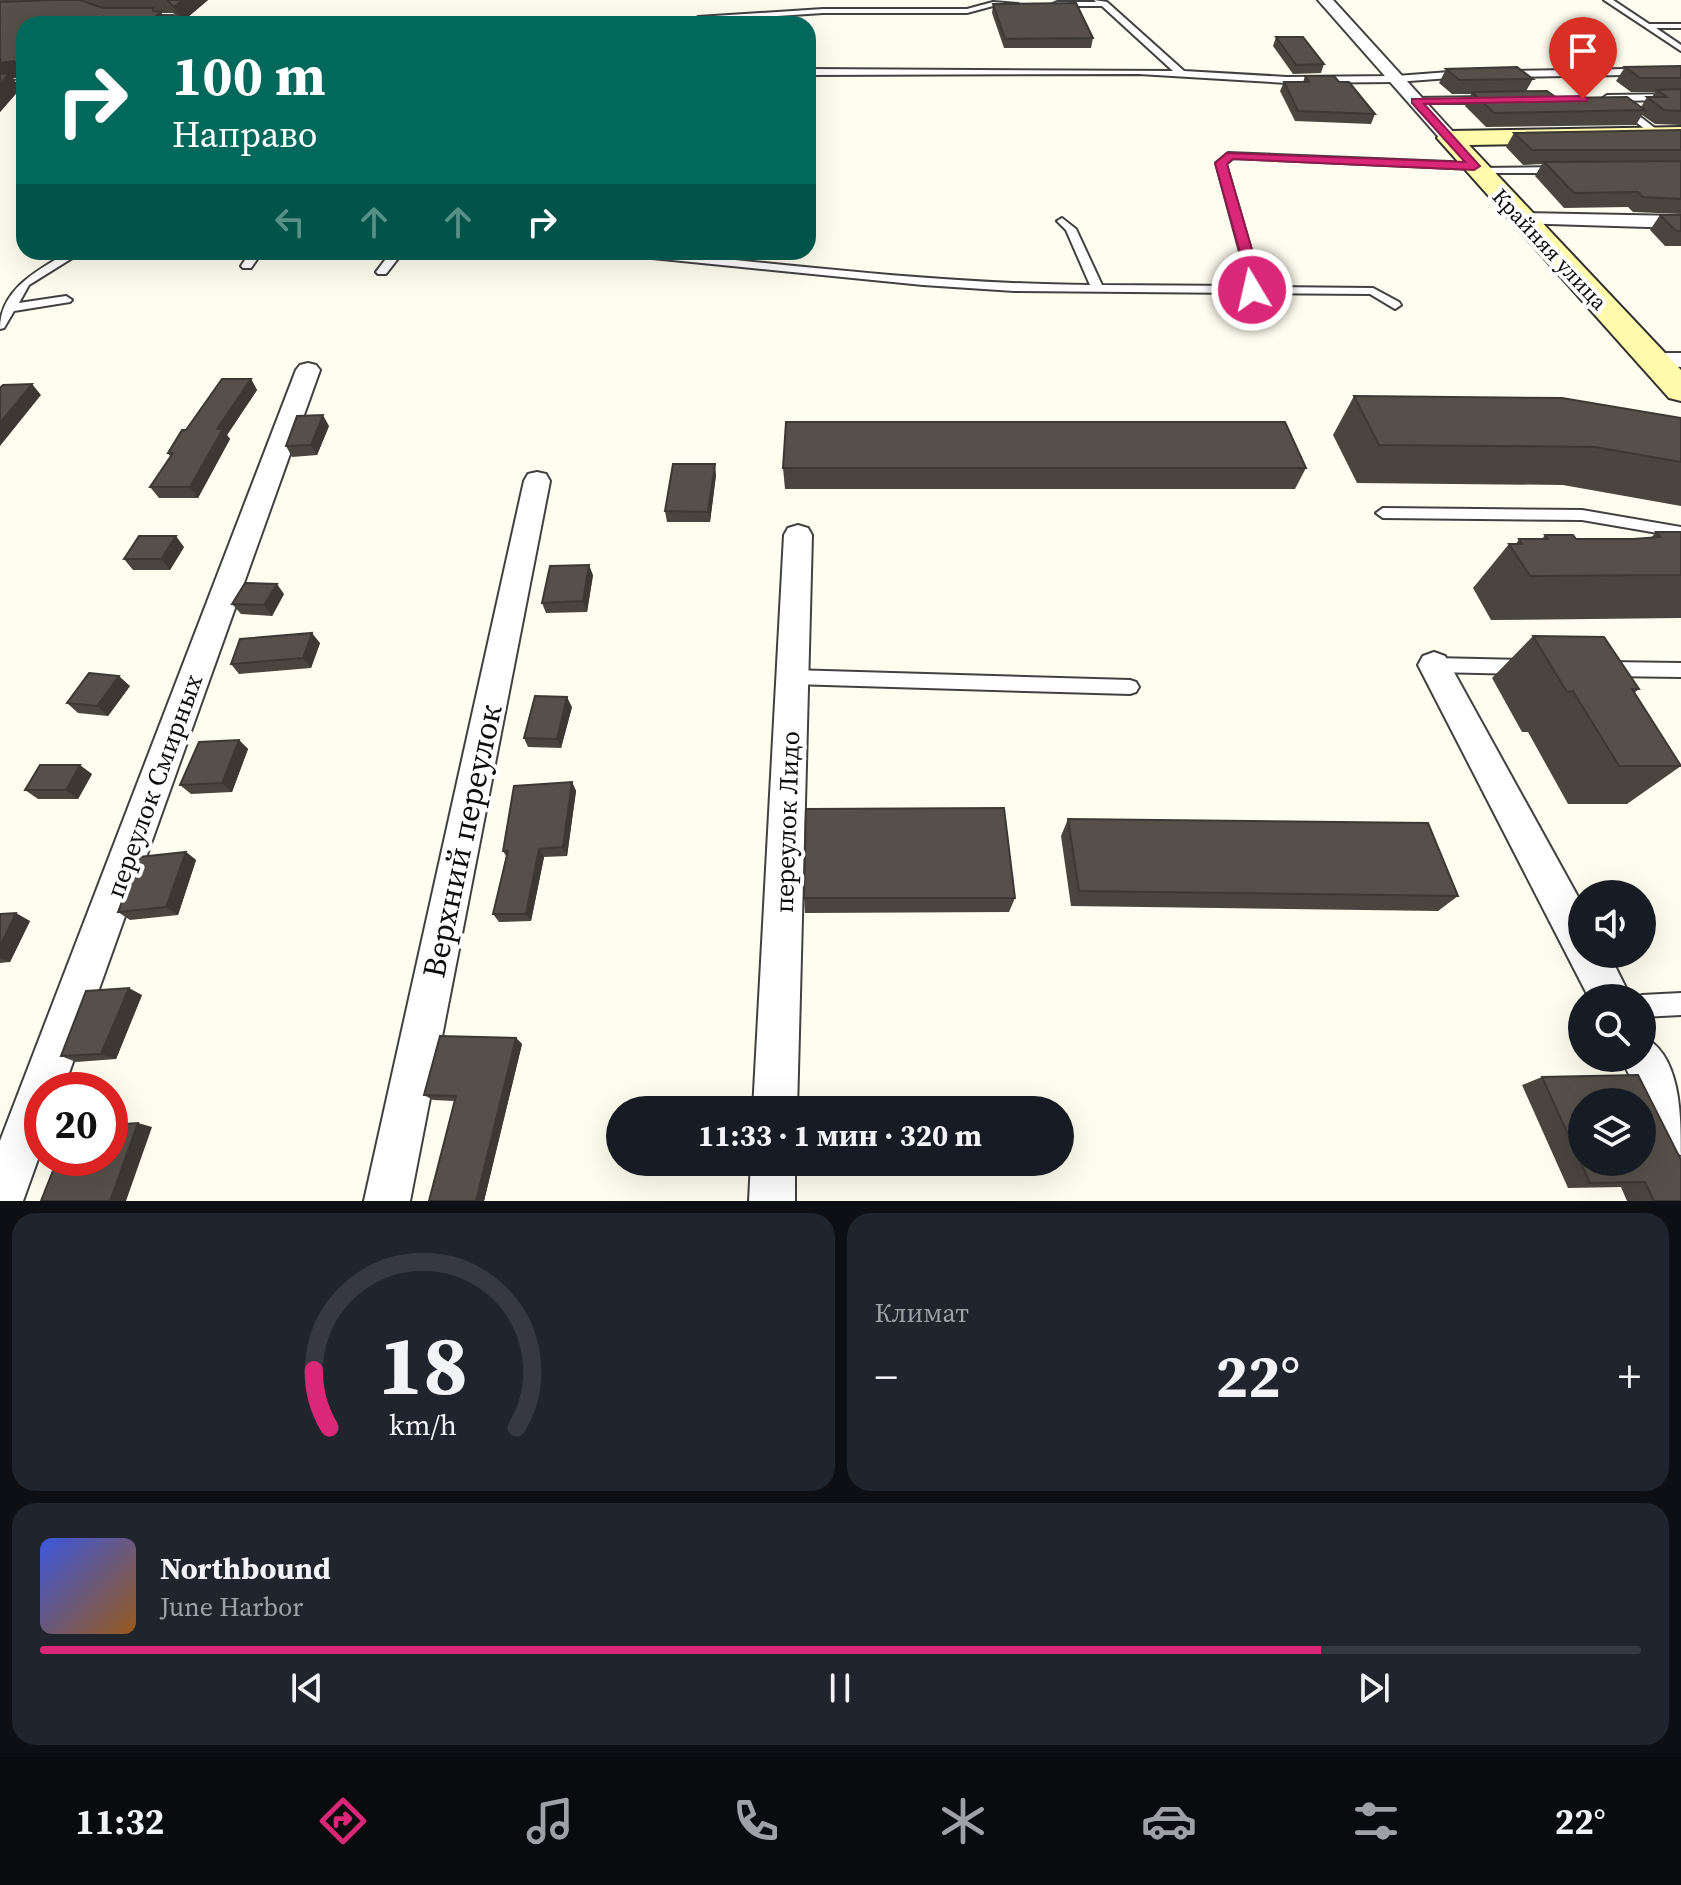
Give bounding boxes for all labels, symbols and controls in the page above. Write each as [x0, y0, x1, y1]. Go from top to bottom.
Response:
pin [1549, 17, 1617, 99]
icon: arrive [1561, 29, 1605, 73]
text: 100 m [172, 37, 326, 114]
icon: right [40, 48, 144, 152]
text: Направо [172, 110, 317, 159]
street label: Крайняя улица [1486, 182, 1615, 317]
icon: left [268, 200, 312, 244]
icon: ahead [352, 200, 396, 244]
icon: ahead [436, 200, 480, 244]
icon: right [520, 200, 564, 244]
position arrow [1210, 248, 1294, 332]
street label: переулок Смирных [97, 669, 211, 903]
street label: Верхний переулок [412, 700, 513, 982]
street label: переулок Лидо [766, 730, 808, 914]
map controls [1568, 880, 1656, 1176]
button: sound [1568, 880, 1656, 968]
button: search [1568, 984, 1656, 1072]
speed limit sign: 20 [24, 1072, 128, 1176]
button: layers [1568, 1088, 1656, 1176]
text: 11:33 · 1 мин · 320 m [698, 1115, 982, 1156]
text: Климат [875, 1295, 969, 1331]
text: 18 [378, 1308, 468, 1422]
text: 22° [1215, 1335, 1300, 1417]
text: − [875, 1346, 898, 1407]
text: + [1618, 1346, 1641, 1407]
text: km/h [389, 1405, 457, 1445]
text: Northbound [160, 1548, 331, 1589]
text: June Harbor [160, 1589, 303, 1625]
icon: previous [285, 1666, 329, 1710]
icon: pause [818, 1666, 862, 1710]
icon: next [1352, 1666, 1396, 1710]
icon: directions [315, 1793, 371, 1849]
icon: music [522, 1793, 578, 1849]
icon: phone [728, 1793, 784, 1849]
icon: climate [935, 1793, 991, 1849]
icon: car [1141, 1793, 1197, 1849]
icon: filters [1348, 1793, 1404, 1849]
text: 11:32 [75, 1797, 164, 1846]
text: 22° [1555, 1797, 1606, 1846]

